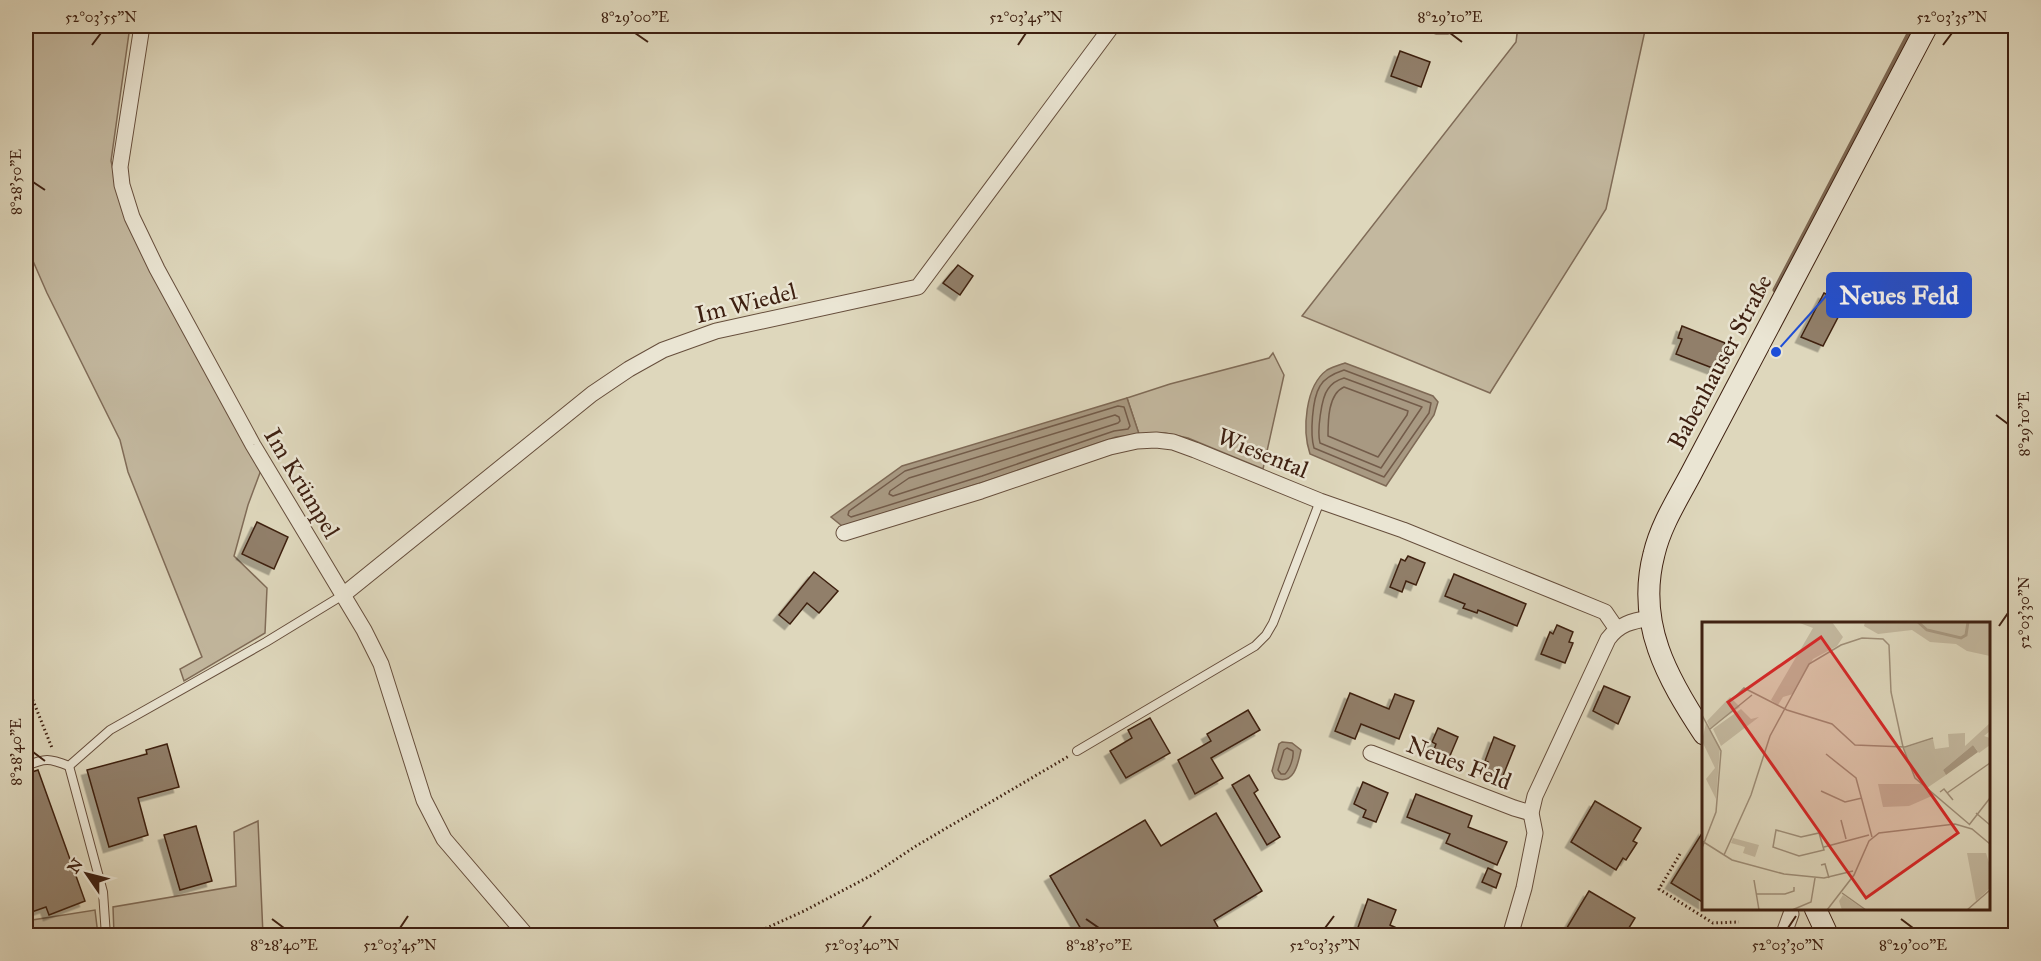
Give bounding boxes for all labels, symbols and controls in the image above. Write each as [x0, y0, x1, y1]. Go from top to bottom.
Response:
text: 52°03'55"N [65, 8, 137, 26]
text: 8°29'00"E [601, 8, 669, 26]
text: 52°03'45"N [989, 8, 1063, 26]
text: 8°29'10"E [1418, 8, 1483, 26]
text: 52°03'35"N [1917, 8, 1988, 26]
text: 8°28'50"E [7, 149, 25, 215]
street label: Babenhauser Straße [1661, 269, 1779, 455]
callout: Neues Feld [1827, 273, 1971, 317]
street label: Im Wiedel [692, 276, 800, 330]
text: Neues Feld [1839, 279, 1960, 311]
text: 8°29'10"E [2015, 391, 2033, 456]
street label: Wiesental [1213, 421, 1314, 485]
street label: Im Krümpel [257, 422, 347, 544]
text: 52°03'30"N [2015, 576, 2033, 649]
inset map [1702, 622, 1990, 910]
text: 8°28'40"E [7, 718, 25, 786]
street label: Neues Feld [1402, 729, 1516, 797]
north arrow [57, 844, 117, 904]
text: N [63, 854, 87, 877]
text: 8°28'40"E [250, 936, 318, 954]
text: 52°03'45"N [363, 936, 437, 954]
text: 52°03'40"N [824, 936, 900, 954]
text: 8°28'50"E [1066, 936, 1132, 954]
text: 52°03'35"N [1290, 936, 1361, 954]
text: 52°03'30"N [1752, 936, 1825, 954]
text: 8°29'00"E [1879, 936, 1947, 954]

